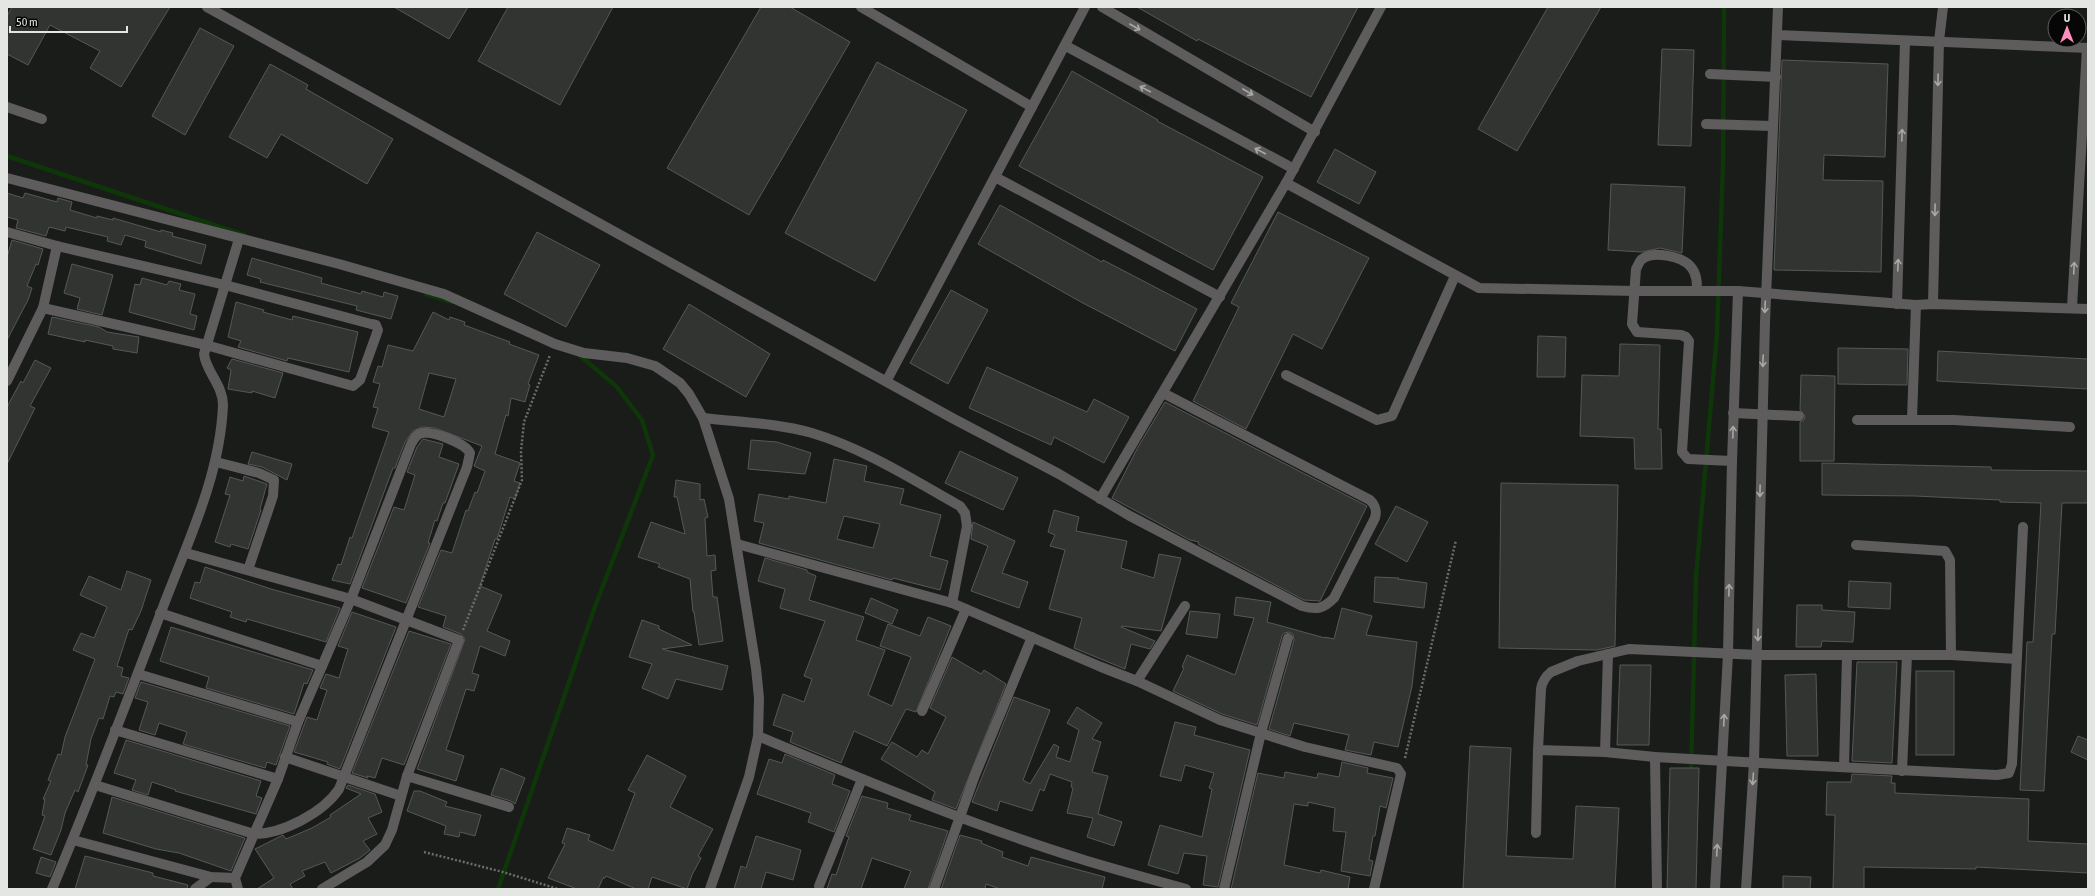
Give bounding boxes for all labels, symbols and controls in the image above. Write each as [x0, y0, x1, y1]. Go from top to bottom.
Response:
scale bar [10, 8, 127, 34]
north arrow [2047, 8, 2087, 48]
text: U [2064, 12, 2070, 24]
text: 50 m [16, 15, 38, 29]
one-way arrow [1129, 23, 1141, 31]
one-way arrow [1934, 73, 1942, 86]
one-way arrow [1140, 84, 1152, 92]
one-way arrow [1242, 89, 1254, 97]
one-way arrow [1898, 129, 1906, 142]
one-way arrow [1254, 146, 1266, 154]
one-way arrow [1931, 203, 1939, 216]
one-way arrow [1894, 259, 1902, 272]
one-way arrow [2071, 262, 2078, 275]
one-way arrow [1762, 300, 1769, 313]
one-way arrow [1760, 354, 1767, 367]
one-way arrow [1729, 426, 1736, 439]
one-way arrow [1757, 484, 1764, 497]
one-way arrow [1725, 584, 1733, 597]
one-way arrow [1754, 628, 1762, 641]
one-way arrow [1721, 714, 1728, 727]
one-way arrow [1750, 772, 1757, 785]
one-way arrow [1713, 844, 1721, 857]

